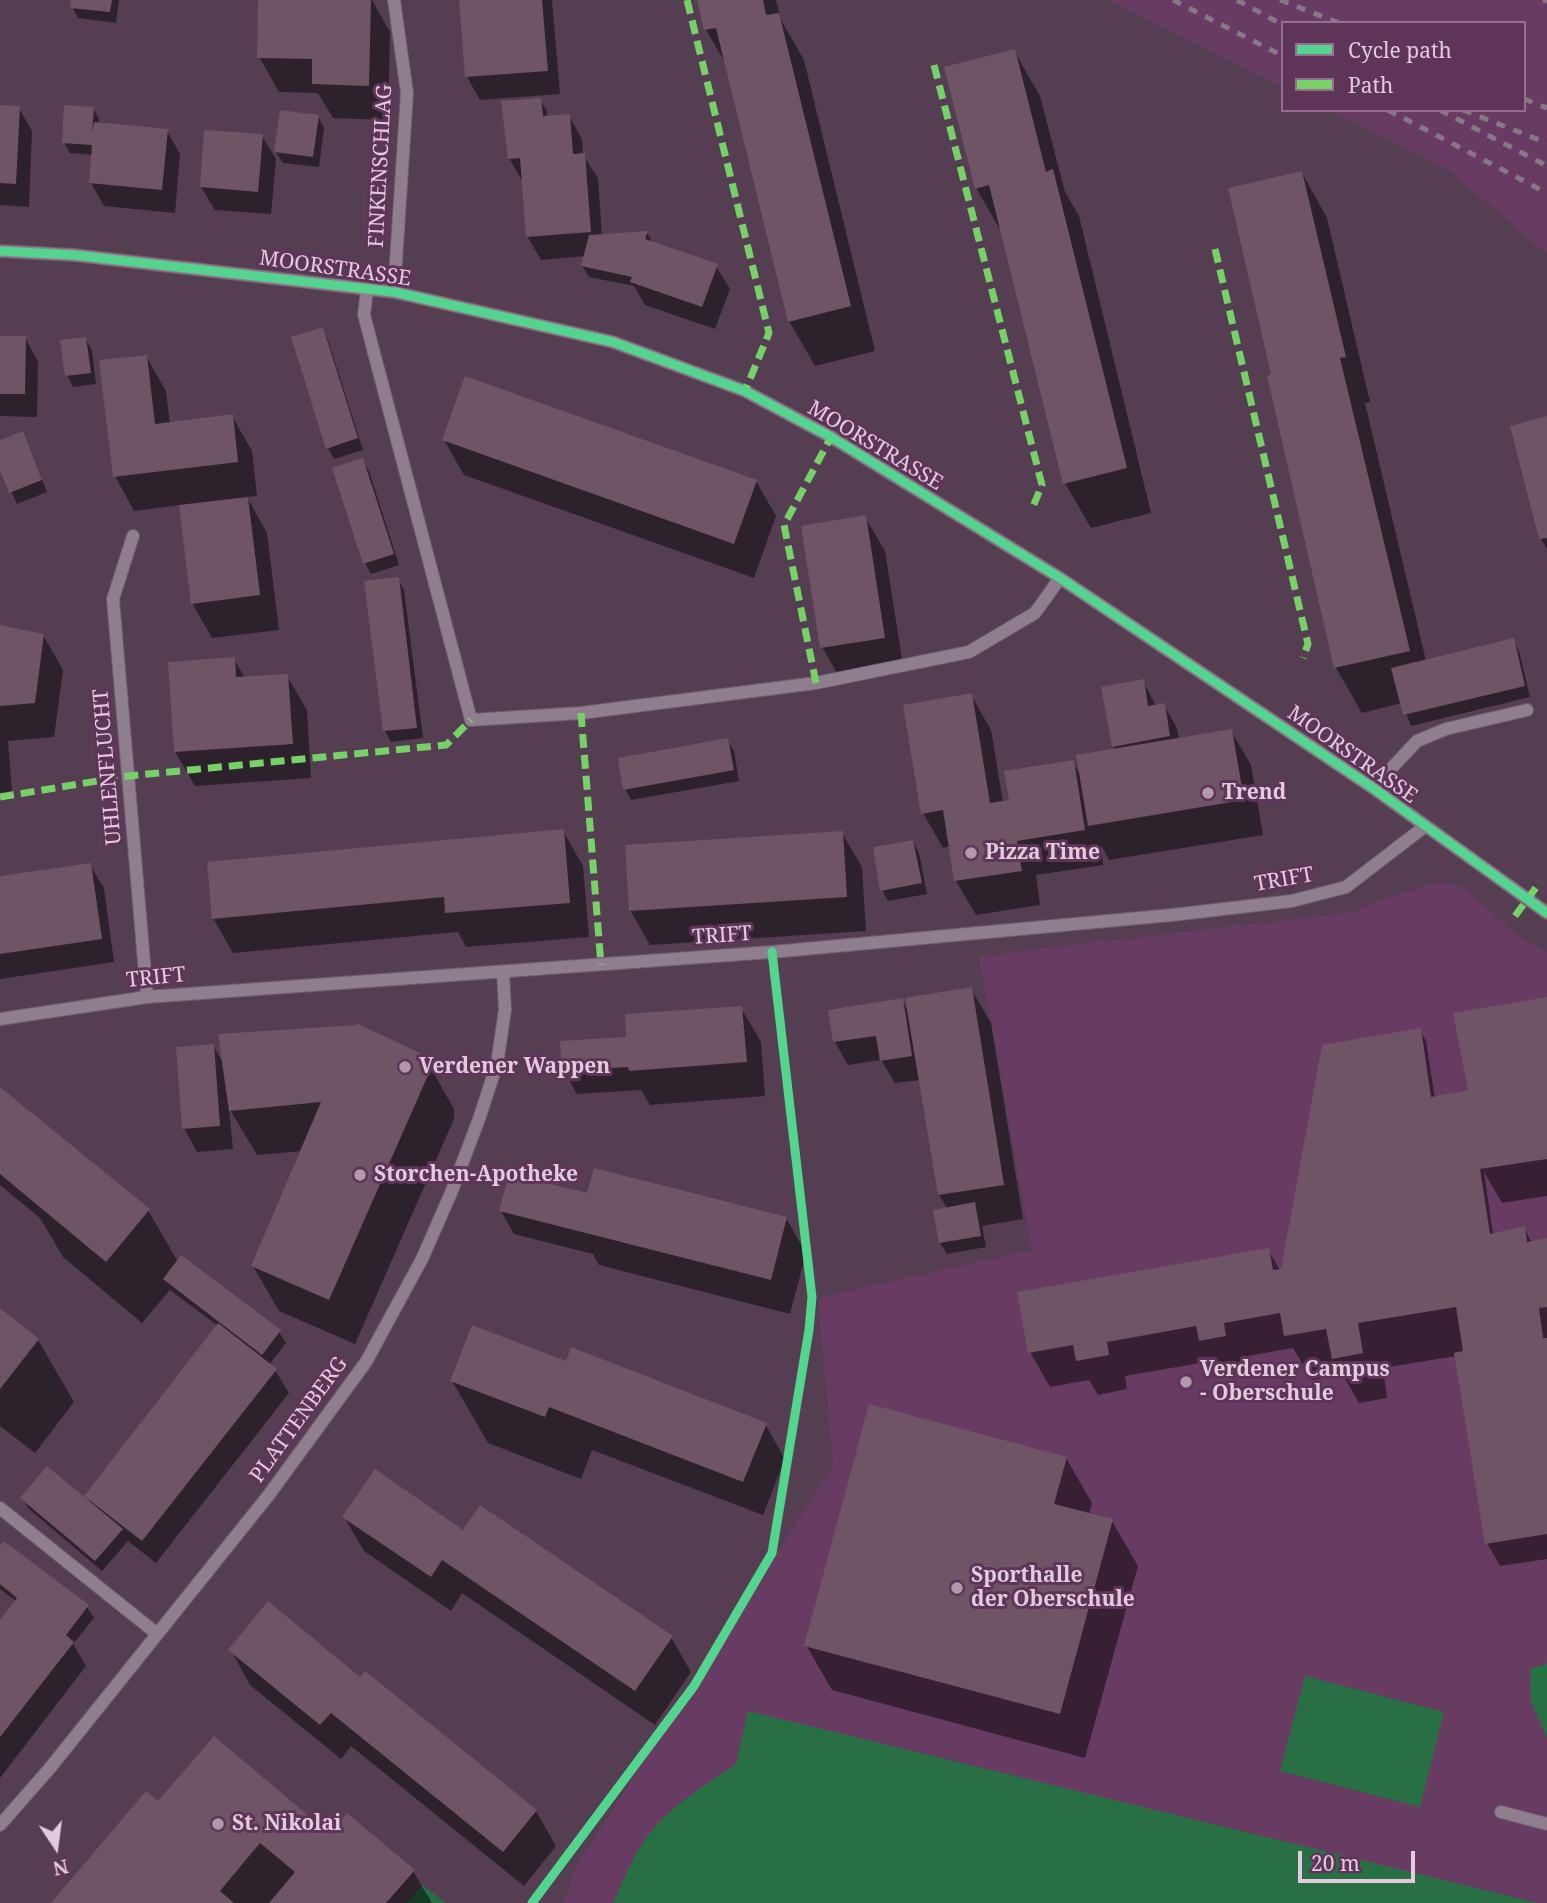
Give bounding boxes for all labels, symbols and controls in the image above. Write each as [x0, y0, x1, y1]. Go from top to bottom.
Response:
legend [1281, 21, 1526, 112]
text: Cycle path [1348, 36, 1452, 64]
text: Path [1348, 71, 1393, 99]
street label: FINKENSCHLAG [364, 84, 398, 248]
street label: MOORSTRASSE [257, 246, 413, 292]
street label: MOORSTRASSE [803, 396, 947, 496]
street label: UHLENFLUCHT [89, 688, 127, 846]
street label: MOORSTRASSE [1282, 701, 1422, 809]
place label: Trend [1222, 780, 1286, 806]
marker: Trend [1200, 785, 1216, 801]
place label: Pizza Time [985, 840, 1100, 866]
marker: Pizza Time [963, 845, 979, 861]
street label: TRIFT [1252, 862, 1316, 898]
street label: TRIFT [691, 921, 753, 951]
street label: TRIFT [125, 962, 187, 994]
place label: Verdener Wappen [419, 1054, 610, 1080]
marker: Verdener Wappen [397, 1059, 413, 1075]
place label: Storchen-Apotheke [374, 1162, 578, 1188]
marker: Storchen-Apotheke [352, 1167, 368, 1183]
street label: PLATTENBERG [245, 1352, 353, 1488]
place label: Verdener Campus - Oberschule [1200, 1357, 1390, 1407]
marker: Verdener Campus - Oberschule [1178, 1374, 1194, 1390]
place label: Sporthalle der Oberschule [971, 1563, 1135, 1613]
marker: Sporthalle der Oberschule [949, 1580, 965, 1596]
place label: St. Nikolai [232, 1811, 341, 1837]
north arrow [21, 1812, 91, 1882]
marker: St. Nikolai [210, 1816, 226, 1832]
scale bar [1302, 1836, 1419, 1880]
text: 20 m [1311, 1849, 1360, 1877]
text: N [51, 1853, 71, 1882]

